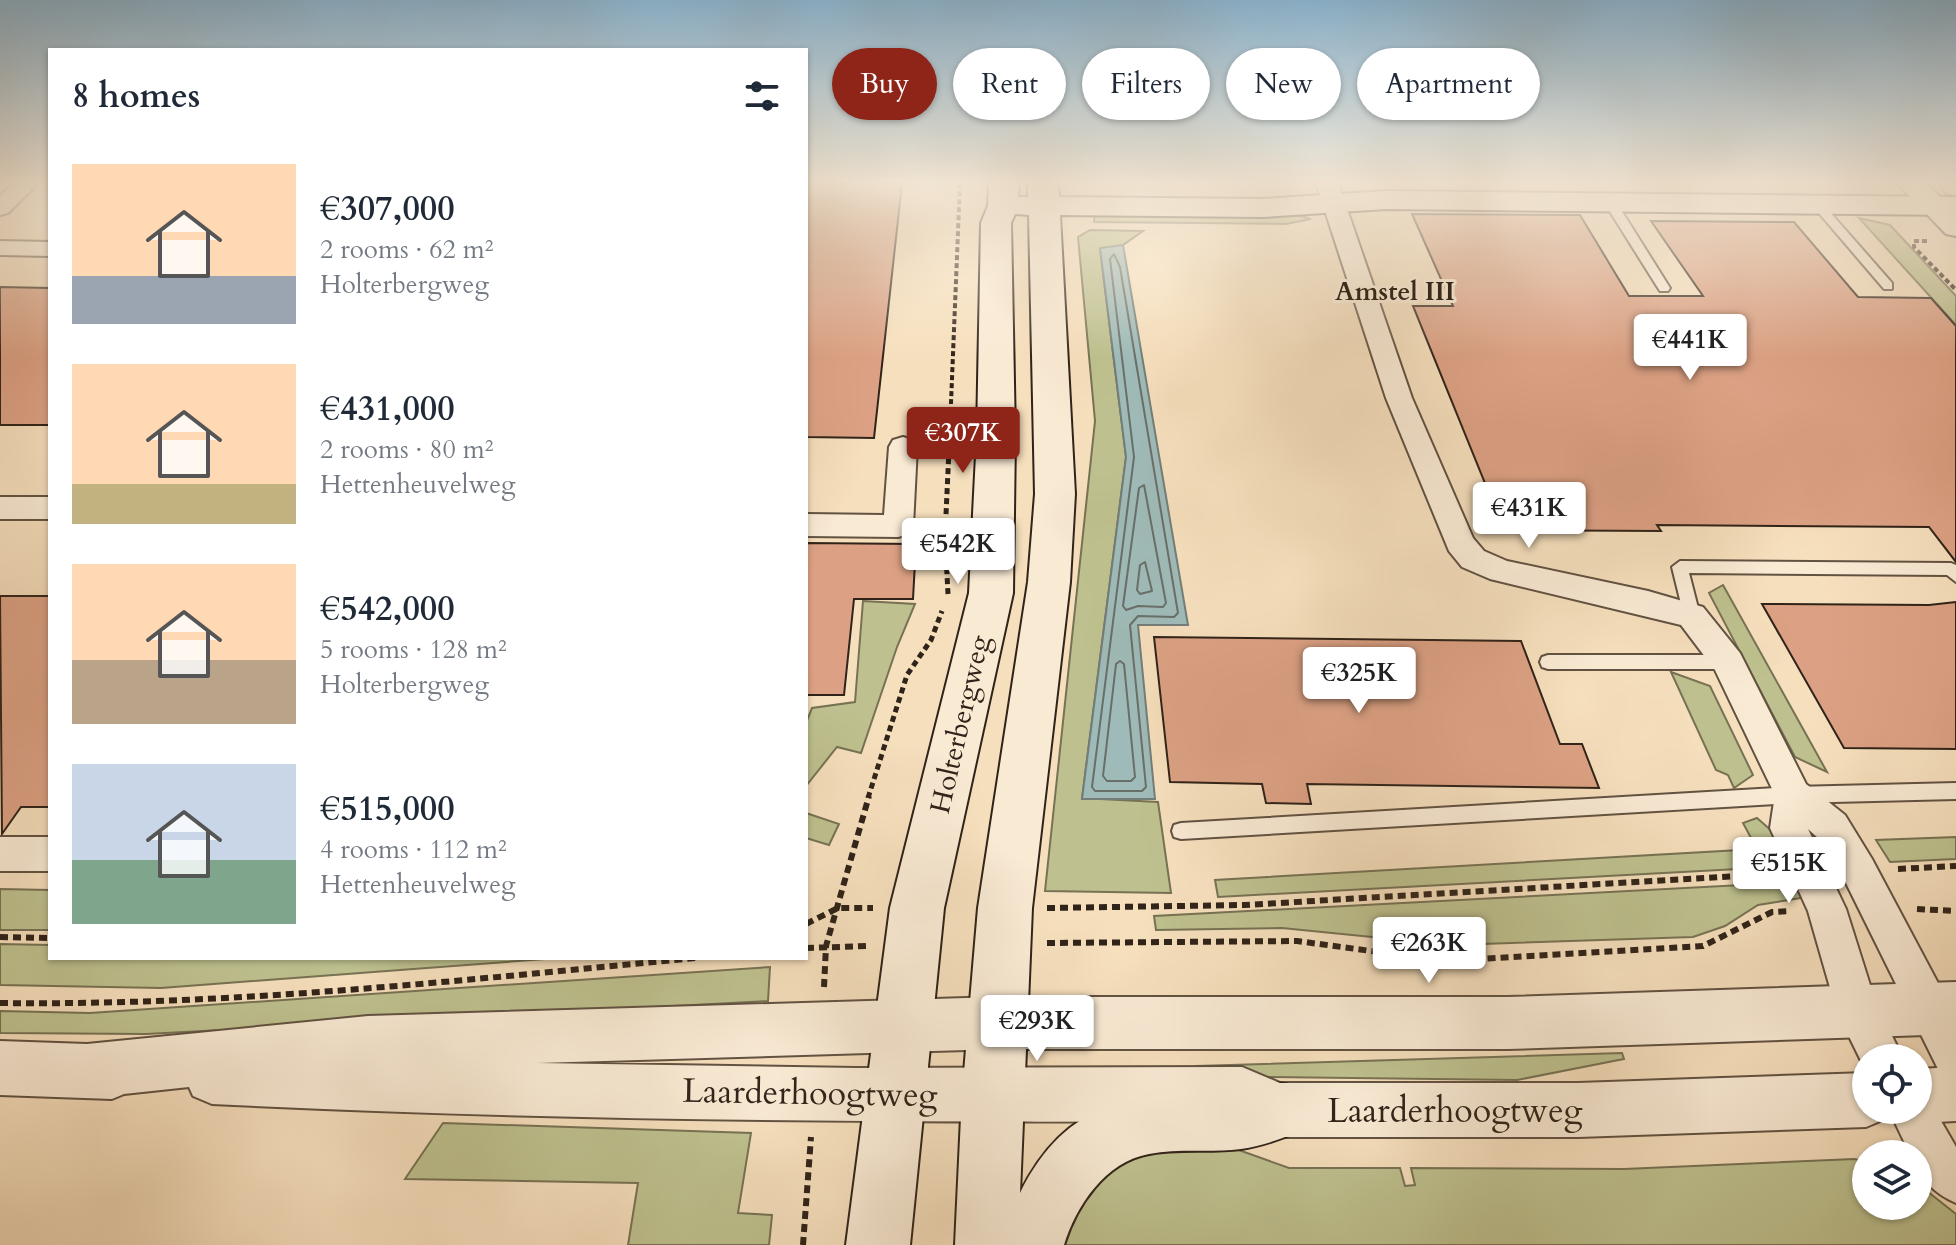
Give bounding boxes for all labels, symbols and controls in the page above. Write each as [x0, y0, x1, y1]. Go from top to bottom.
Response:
chip: Buy [832, 48, 937, 120]
chip: Rent [953, 48, 1066, 120]
chip: Filters [1082, 48, 1210, 120]
chip: New [1226, 48, 1341, 120]
chip: Apartment [1357, 48, 1540, 120]
text: 8 homes [72, 73, 200, 119]
icon: filters [740, 74, 784, 118]
text: €307,000 [320, 186, 455, 232]
icon: home [136, 196, 232, 292]
text: 2 rooms · 62 m² [320, 232, 493, 267]
text: Holterbergweg [320, 267, 489, 302]
district label: Amstel III [1335, 274, 1455, 309]
pin: €441K [1634, 314, 1746, 382]
text: €441K [1652, 322, 1728, 357]
text: €431,000 [320, 386, 455, 432]
icon: home [136, 396, 232, 492]
pin: €307K [907, 407, 1019, 475]
text: €307K [925, 415, 1001, 450]
text: 2 rooms · 80 m² [320, 432, 493, 467]
text: Hettenheuvelweg [320, 467, 516, 502]
pin: €431K [1473, 482, 1585, 550]
text: €431K [1491, 490, 1567, 525]
pin: €542K [902, 518, 1014, 586]
text: €542K [920, 526, 996, 561]
text: €542,000 [320, 586, 455, 632]
icon: home [136, 596, 232, 692]
street label: Holterbergweg [921, 631, 999, 817]
text: 5 rooms · 128 m² [320, 632, 507, 667]
pin: €325K [1303, 647, 1415, 715]
text: €325K [1321, 655, 1397, 690]
text: Holterbergweg [320, 667, 489, 702]
text: €515,000 [320, 786, 455, 832]
icon: home [136, 796, 232, 892]
text: 4 rooms · 112 m² [320, 832, 507, 867]
pin: €515K [1733, 837, 1845, 905]
text: €515K [1751, 845, 1827, 880]
text: Hettenheuvelweg [320, 867, 516, 902]
pin: €263K [1373, 917, 1485, 985]
text: €263K [1391, 925, 1467, 960]
pin: €293K [981, 995, 1093, 1063]
text: €293K [999, 1003, 1075, 1038]
map controls [1852, 1044, 1932, 1220]
button: locate [1852, 1044, 1932, 1124]
street label: Laarderhoogtweg [682, 1068, 938, 1118]
street label: Laarderhoogtweg [1327, 1088, 1583, 1134]
button: layers [1852, 1140, 1932, 1220]

